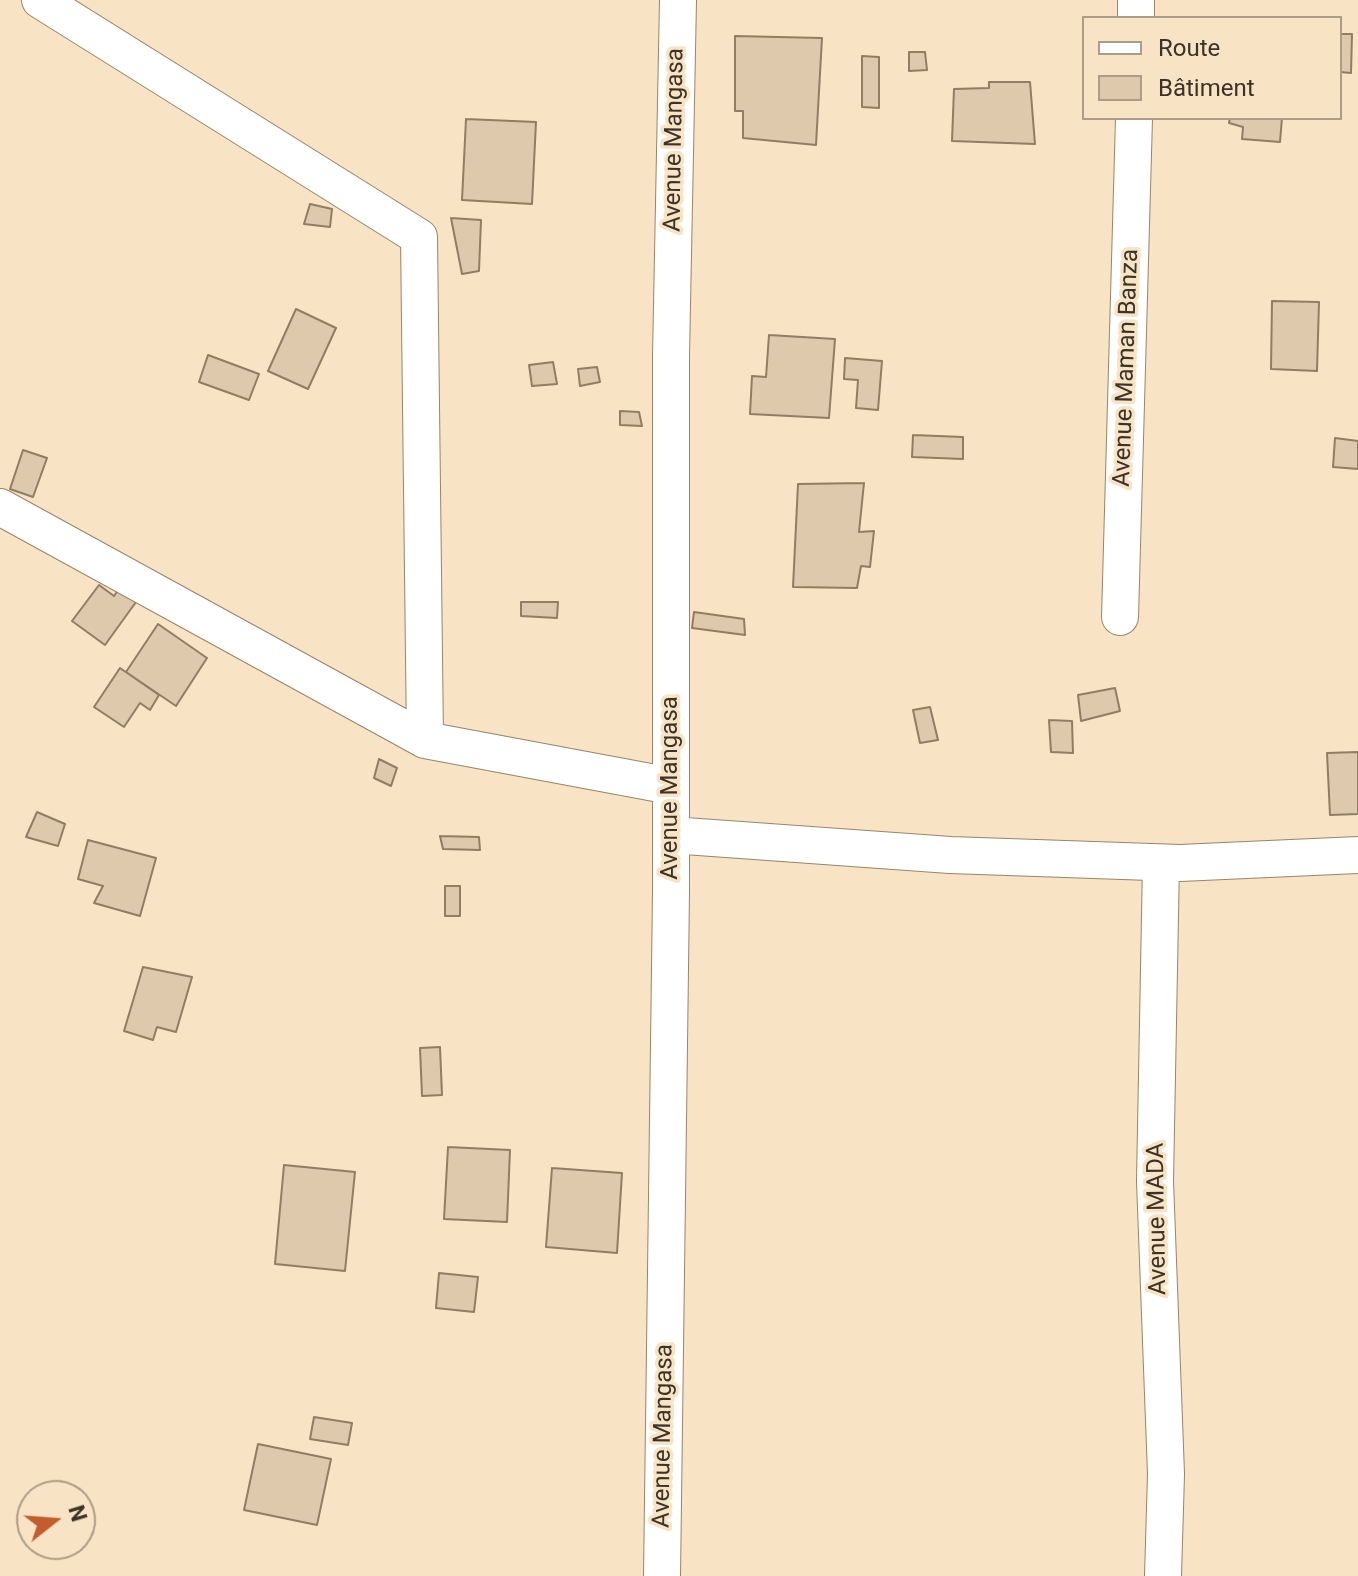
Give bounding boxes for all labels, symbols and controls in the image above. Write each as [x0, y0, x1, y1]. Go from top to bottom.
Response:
legend [1082, 16, 1342, 120]
text: Route [1158, 34, 1220, 62]
street label: Avenue Mangasa [659, 48, 691, 232]
text: Bâtiment [1158, 74, 1255, 102]
street label: Avenue Maman Banza [1108, 249, 1146, 487]
street label: Avenue Mangasa [657, 696, 685, 880]
street label: Avenue MADA [1142, 1143, 1174, 1295]
street label: Avenue Mangasa [648, 1344, 680, 1528]
north arrow [16, 1480, 96, 1560]
text: N [63, 1502, 92, 1525]

